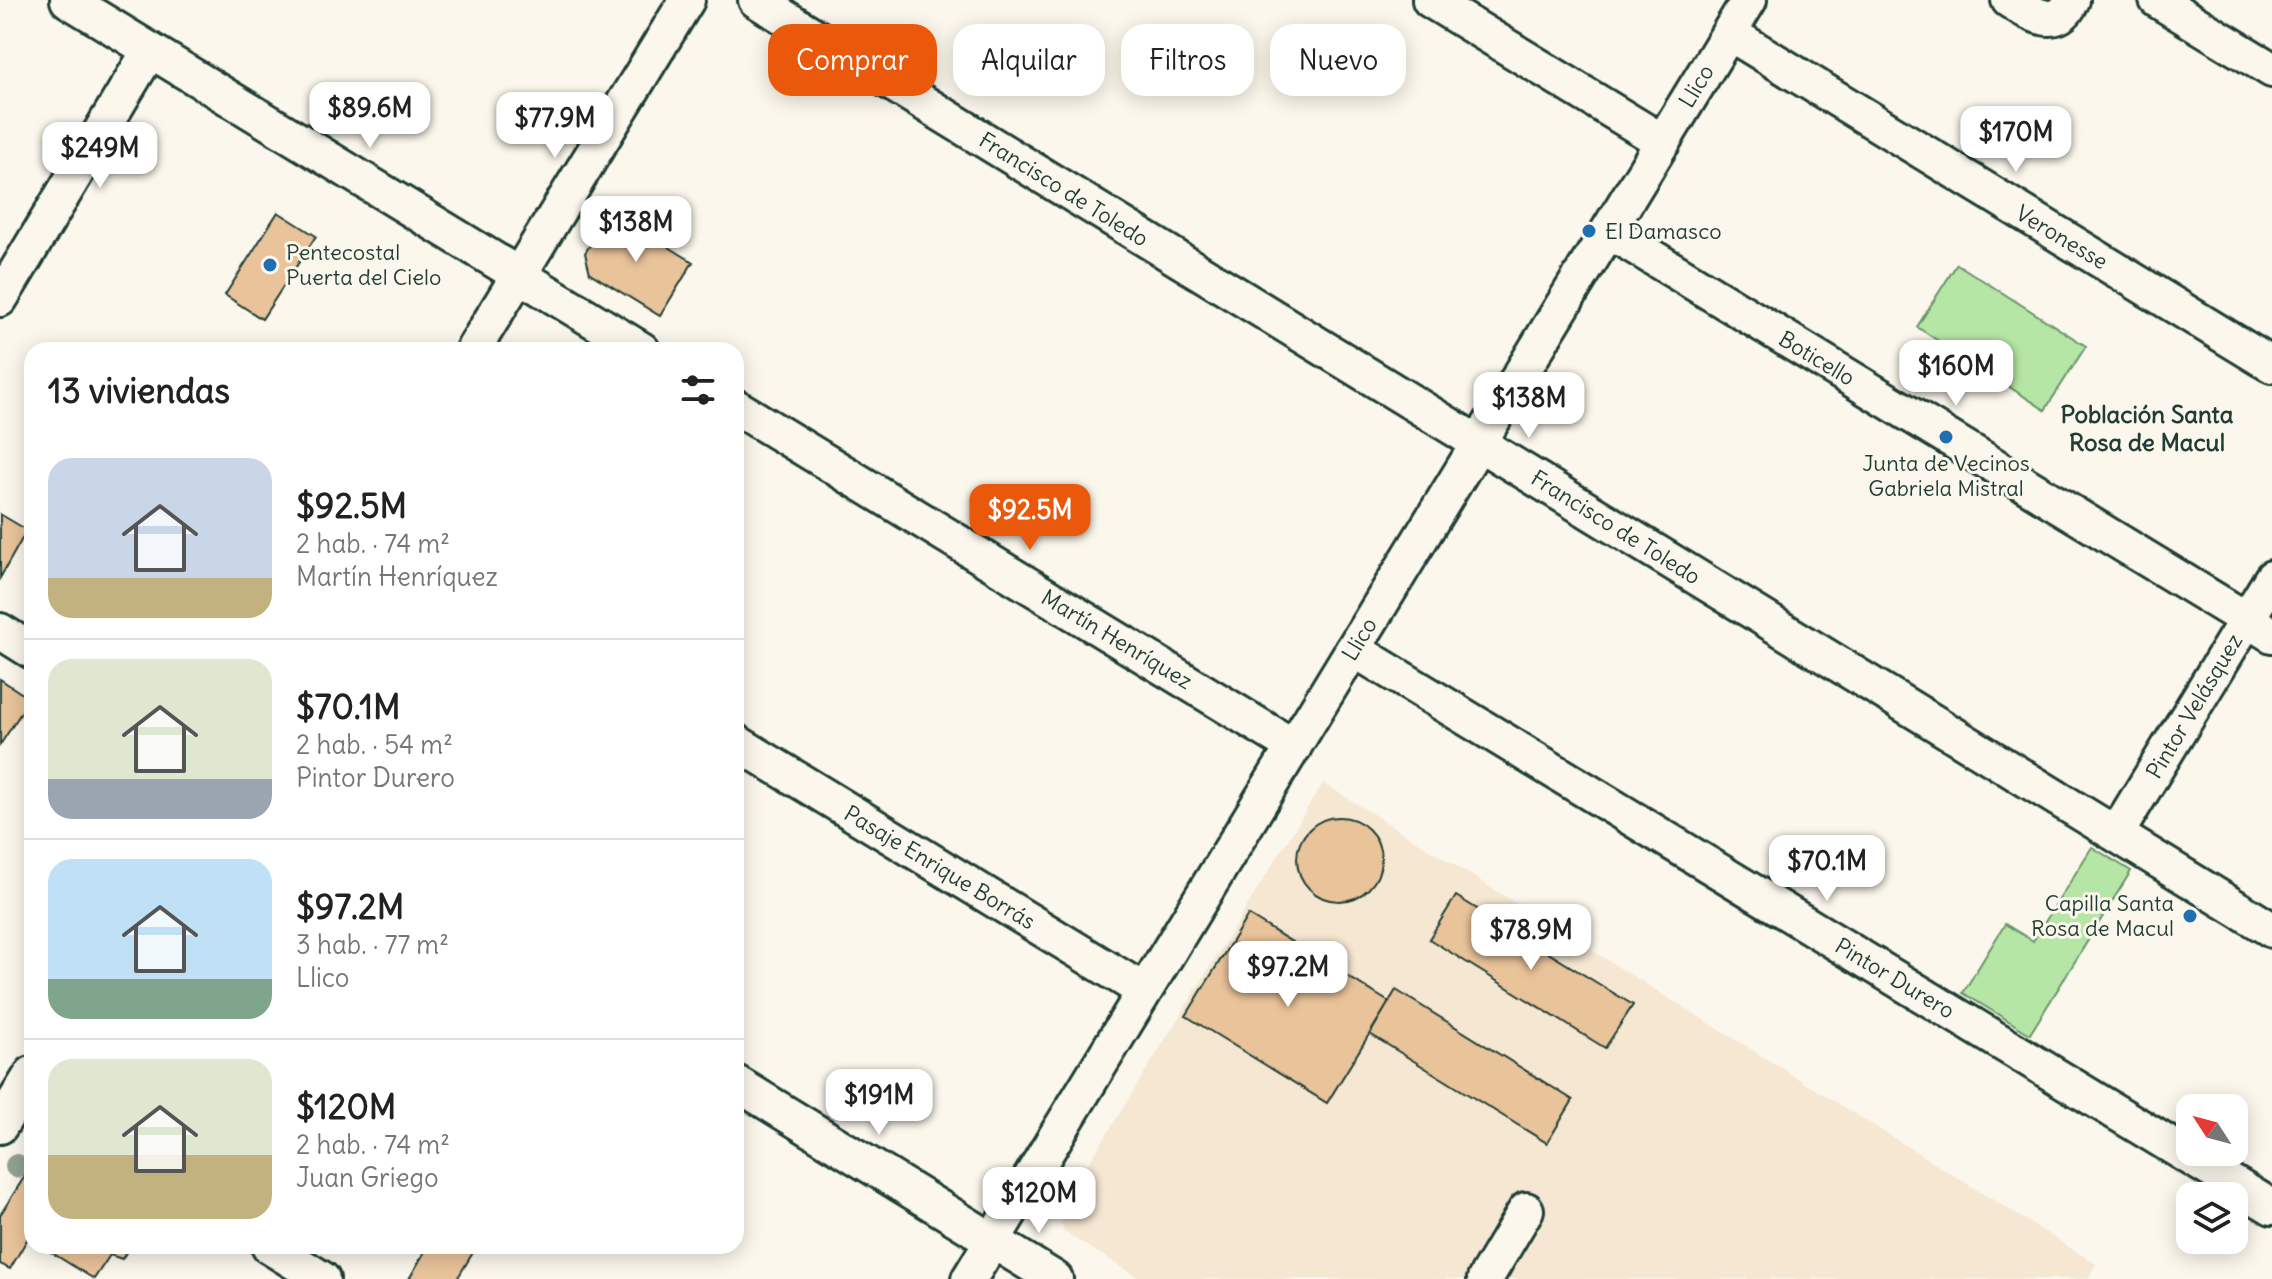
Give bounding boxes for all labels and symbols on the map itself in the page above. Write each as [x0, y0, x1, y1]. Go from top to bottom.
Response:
street label: Llico [1672, 59, 1720, 113]
pin: $89.6M [305, 82, 435, 150]
pin: $77.9M [490, 92, 620, 160]
pin: $170M [1960, 106, 2072, 174]
pin: $249M [44, 122, 156, 190]
street label: Francisco de Toledo [974, 126, 1154, 252]
pin: $138M [580, 196, 692, 264]
street label: Veronesse [2011, 199, 2113, 275]
place label: El Damasco [1605, 217, 1722, 245]
marker: El Damasco [1580, 222, 1598, 240]
place label: Pentecostal Puerta del Cielo [286, 238, 441, 291]
marker: Pentecostal Puerta del Cielo [261, 256, 279, 274]
street label: Boticello [1774, 324, 1860, 392]
pin: $160M [1900, 340, 2012, 408]
pin: $138M [1473, 372, 1585, 440]
district label: Población Santa Rosa de Macul [2061, 399, 2234, 457]
marker: Junta de Vecinos Gabriela Mistral [1937, 428, 1955, 446]
place label: Junta de Vecinos Gabriela Mistral [1862, 449, 2030, 502]
street label: Francisco de Toledo [1526, 464, 1706, 590]
pin: $92.5M [965, 484, 1095, 552]
street label: Martín Henríquez [1037, 583, 1197, 695]
street label: Llico [1335, 612, 1383, 666]
street label: Pintor Velásquez [2140, 628, 2248, 784]
street label: Pasaje Enrique Borrás [839, 799, 1041, 935]
pin: $70.1M [1762, 835, 1892, 903]
place label: Capilla Santa Rosa de Macul [2031, 889, 2174, 942]
pin: $78.9M [1466, 904, 1596, 972]
marker: Capilla Santa Rosa de Macul [2181, 907, 2199, 925]
street label: Pintor Durero [1830, 931, 1960, 1025]
pin: $97.2M [1223, 941, 1353, 1009]
pin: $191M [823, 1069, 935, 1137]
north arrow [2176, 1094, 2248, 1166]
pin: $120M [983, 1167, 1095, 1235]

